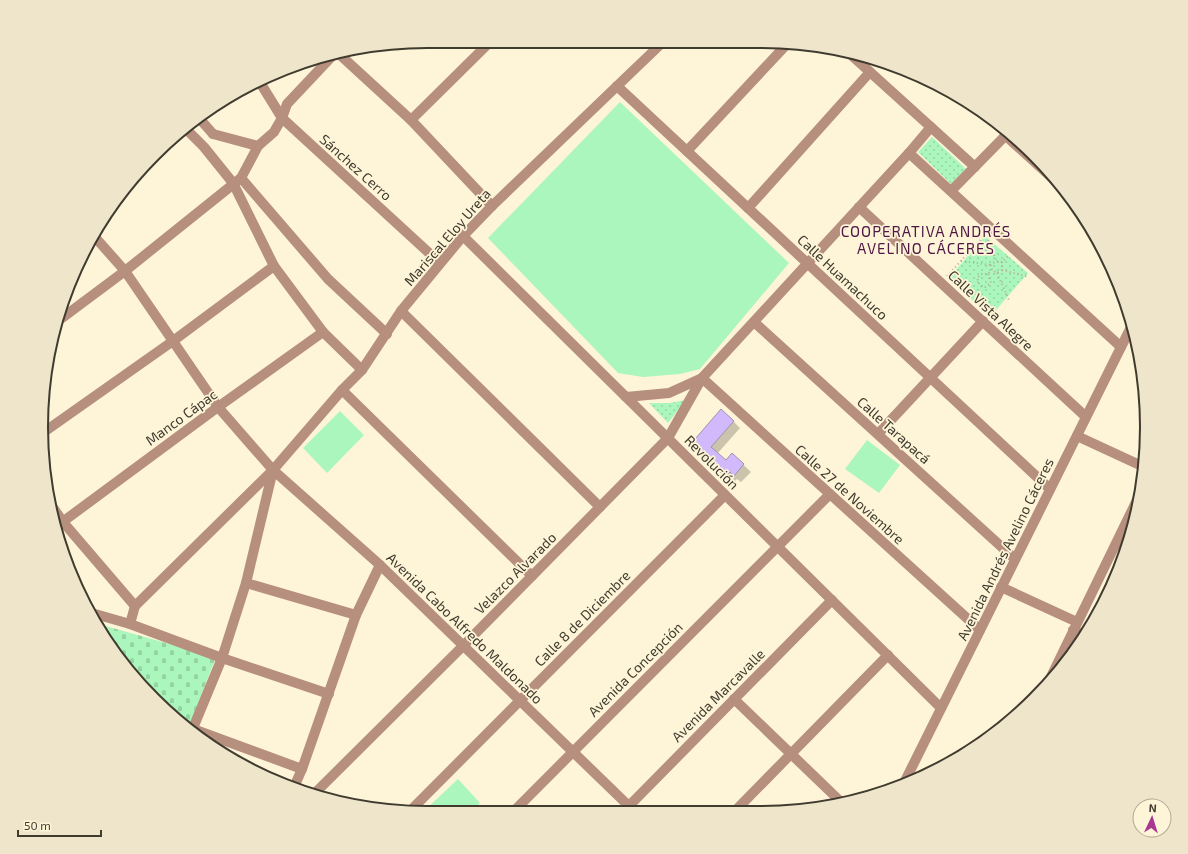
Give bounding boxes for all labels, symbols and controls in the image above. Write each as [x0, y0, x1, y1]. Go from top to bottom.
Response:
street label: Sánchez Cerro [317, 130, 396, 204]
street label: Mariscal Eloy Ureta [400, 185, 494, 289]
district label: COOPERATIVA ANDRÉS AVELINO CÁCERES [841, 222, 1011, 257]
street label: Calle Huamachuco [794, 231, 892, 323]
street label: Calle Vista Alegre [945, 266, 1037, 354]
street label: Manco Cápac [142, 385, 220, 449]
street label: Calle Tarapacá [854, 393, 934, 467]
street label: Revolución [681, 431, 743, 493]
street label: Calle 27 de Noviembre [792, 441, 908, 547]
street label: Avenida Andrés Avelino Cáceres [953, 455, 1057, 643]
street label: Velazco Alvarado [471, 528, 560, 617]
street label: Avenida Cabo Alfredo Maldonado [384, 549, 547, 707]
street label: Calle 8 de Diciembre [530, 566, 634, 670]
street label: Avenida Concepción [584, 618, 686, 720]
street label: Avenida Marcavalle [668, 645, 768, 745]
north arrow [1132, 798, 1172, 838]
text: N [1148, 801, 1157, 814]
scale bar [18, 812, 101, 838]
text: 50 m [24, 818, 51, 832]

